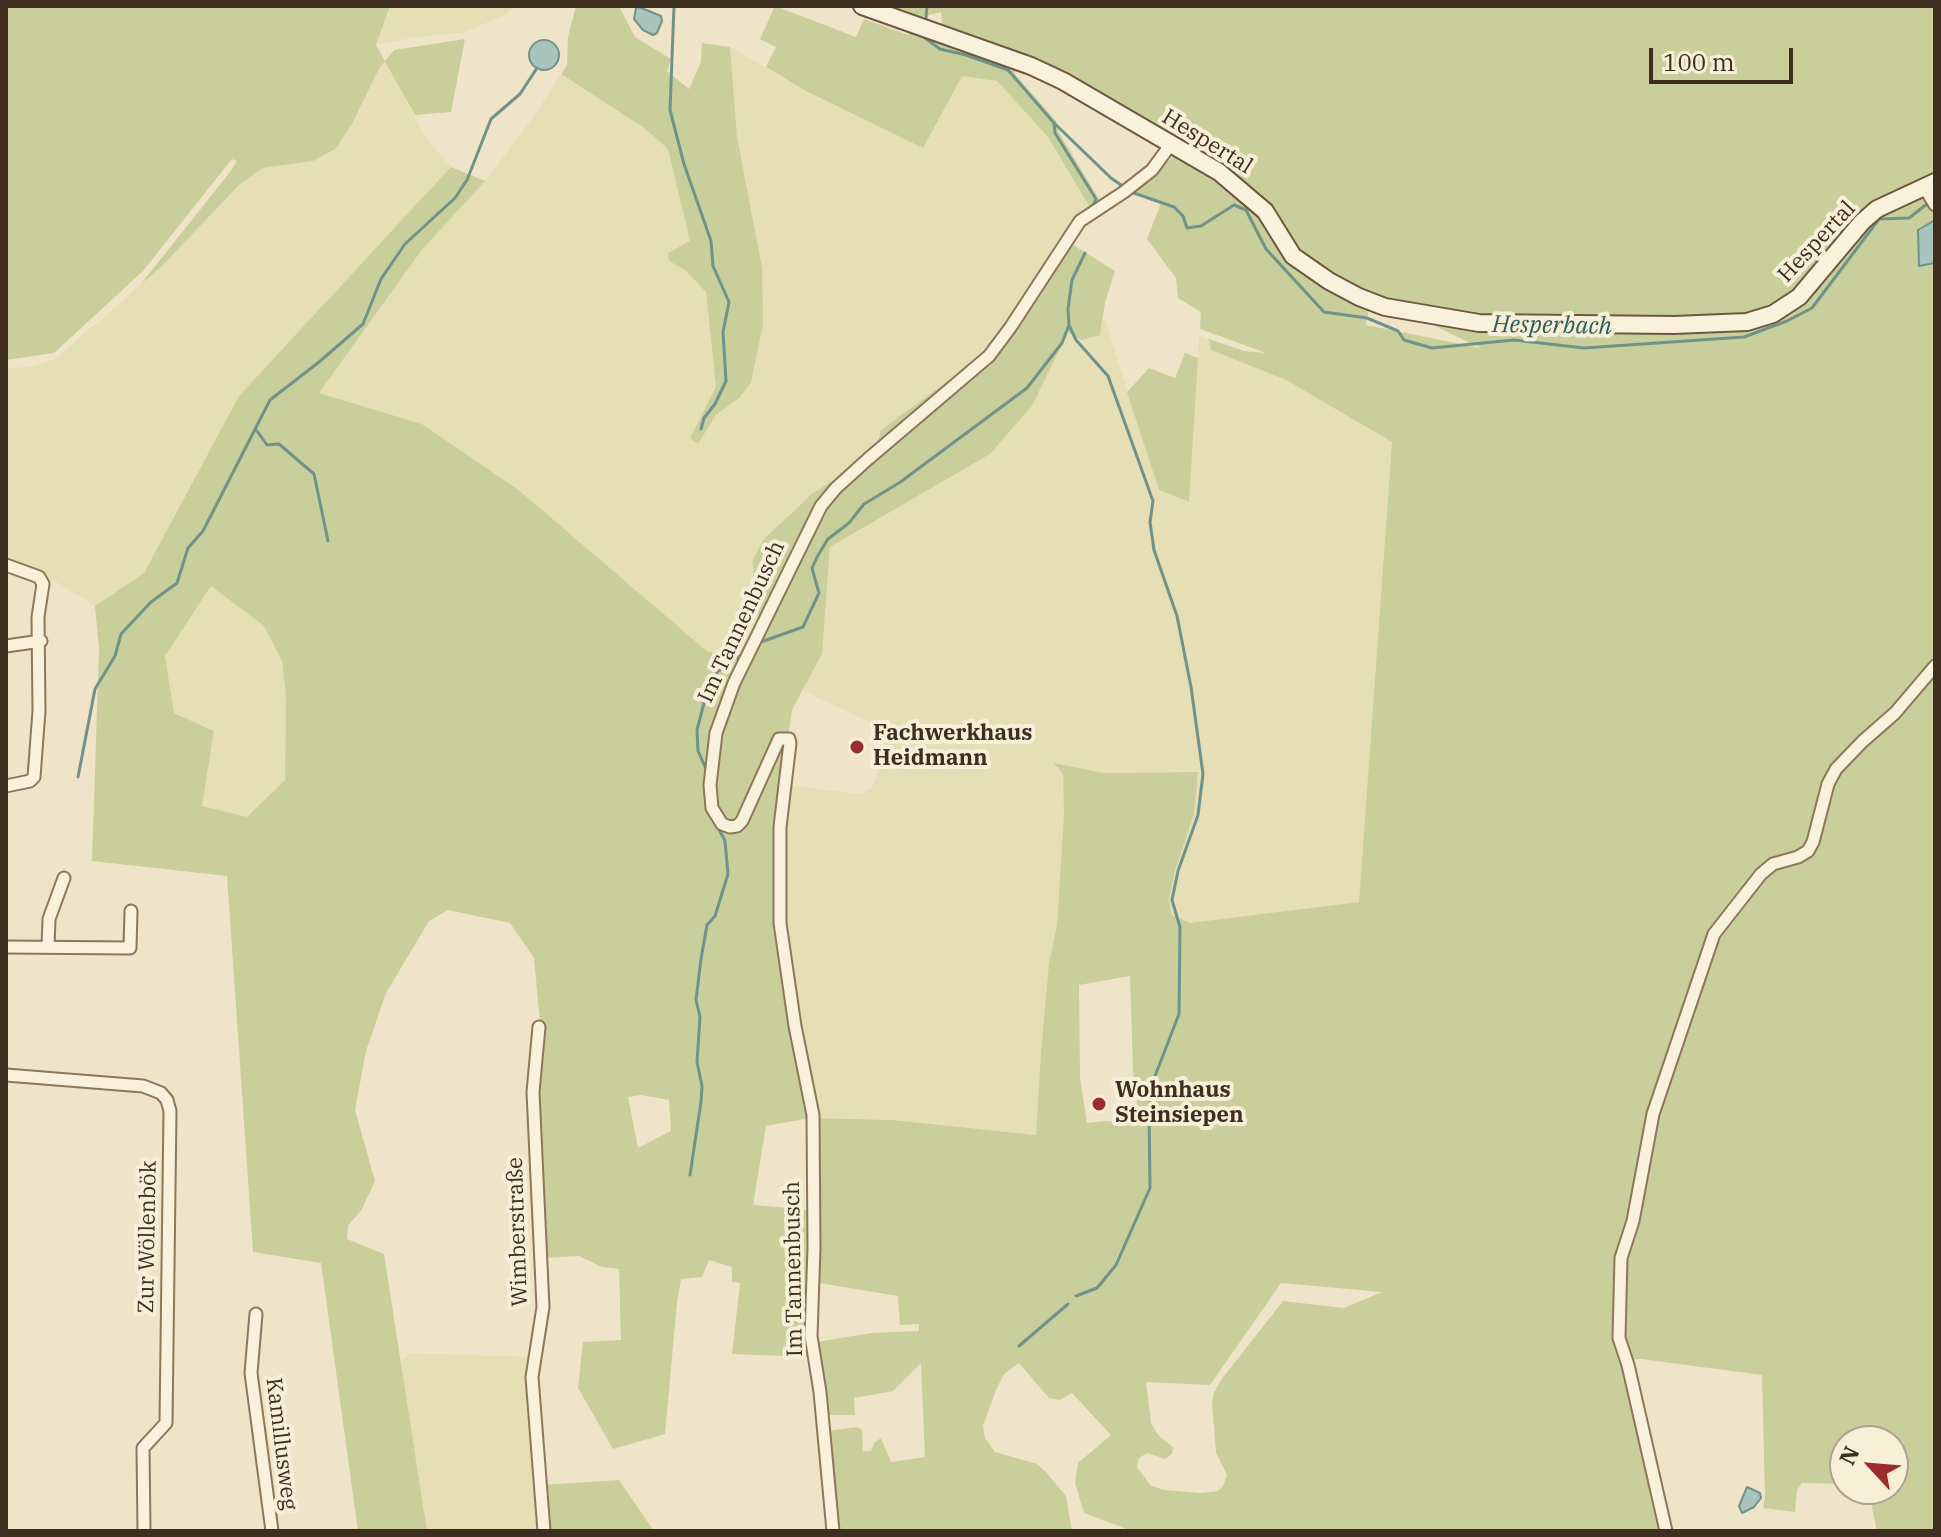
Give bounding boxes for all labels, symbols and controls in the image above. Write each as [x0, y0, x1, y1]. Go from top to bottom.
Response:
scale bar [1653, 32, 1797, 82]
text: 100 m [1663, 46, 1735, 78]
street label: Hespertal [1157, 104, 1257, 180]
street label: Hespertal [1773, 196, 1861, 288]
water label: Hesperbach [1492, 311, 1612, 341]
street label: Im Tannenbusch [693, 537, 791, 707]
place label: Fachwerkhaus Heidmann [873, 721, 1032, 772]
marker: Fachwerkhaus Heidmann [848, 738, 866, 756]
place label: Wohnhaus Steinsiepen [1115, 1078, 1243, 1130]
marker: Wohnhaus Steinsiepen [1090, 1095, 1108, 1113]
street label: Wimberstraße [502, 1157, 534, 1307]
street label: Zur Wöllenbök [133, 1160, 163, 1314]
street label: Im Tannenbusch [779, 1181, 809, 1357]
street label: Kamillusweg [260, 1376, 302, 1512]
north arrow [1829, 1425, 1909, 1505]
text: N [1832, 1441, 1866, 1469]

